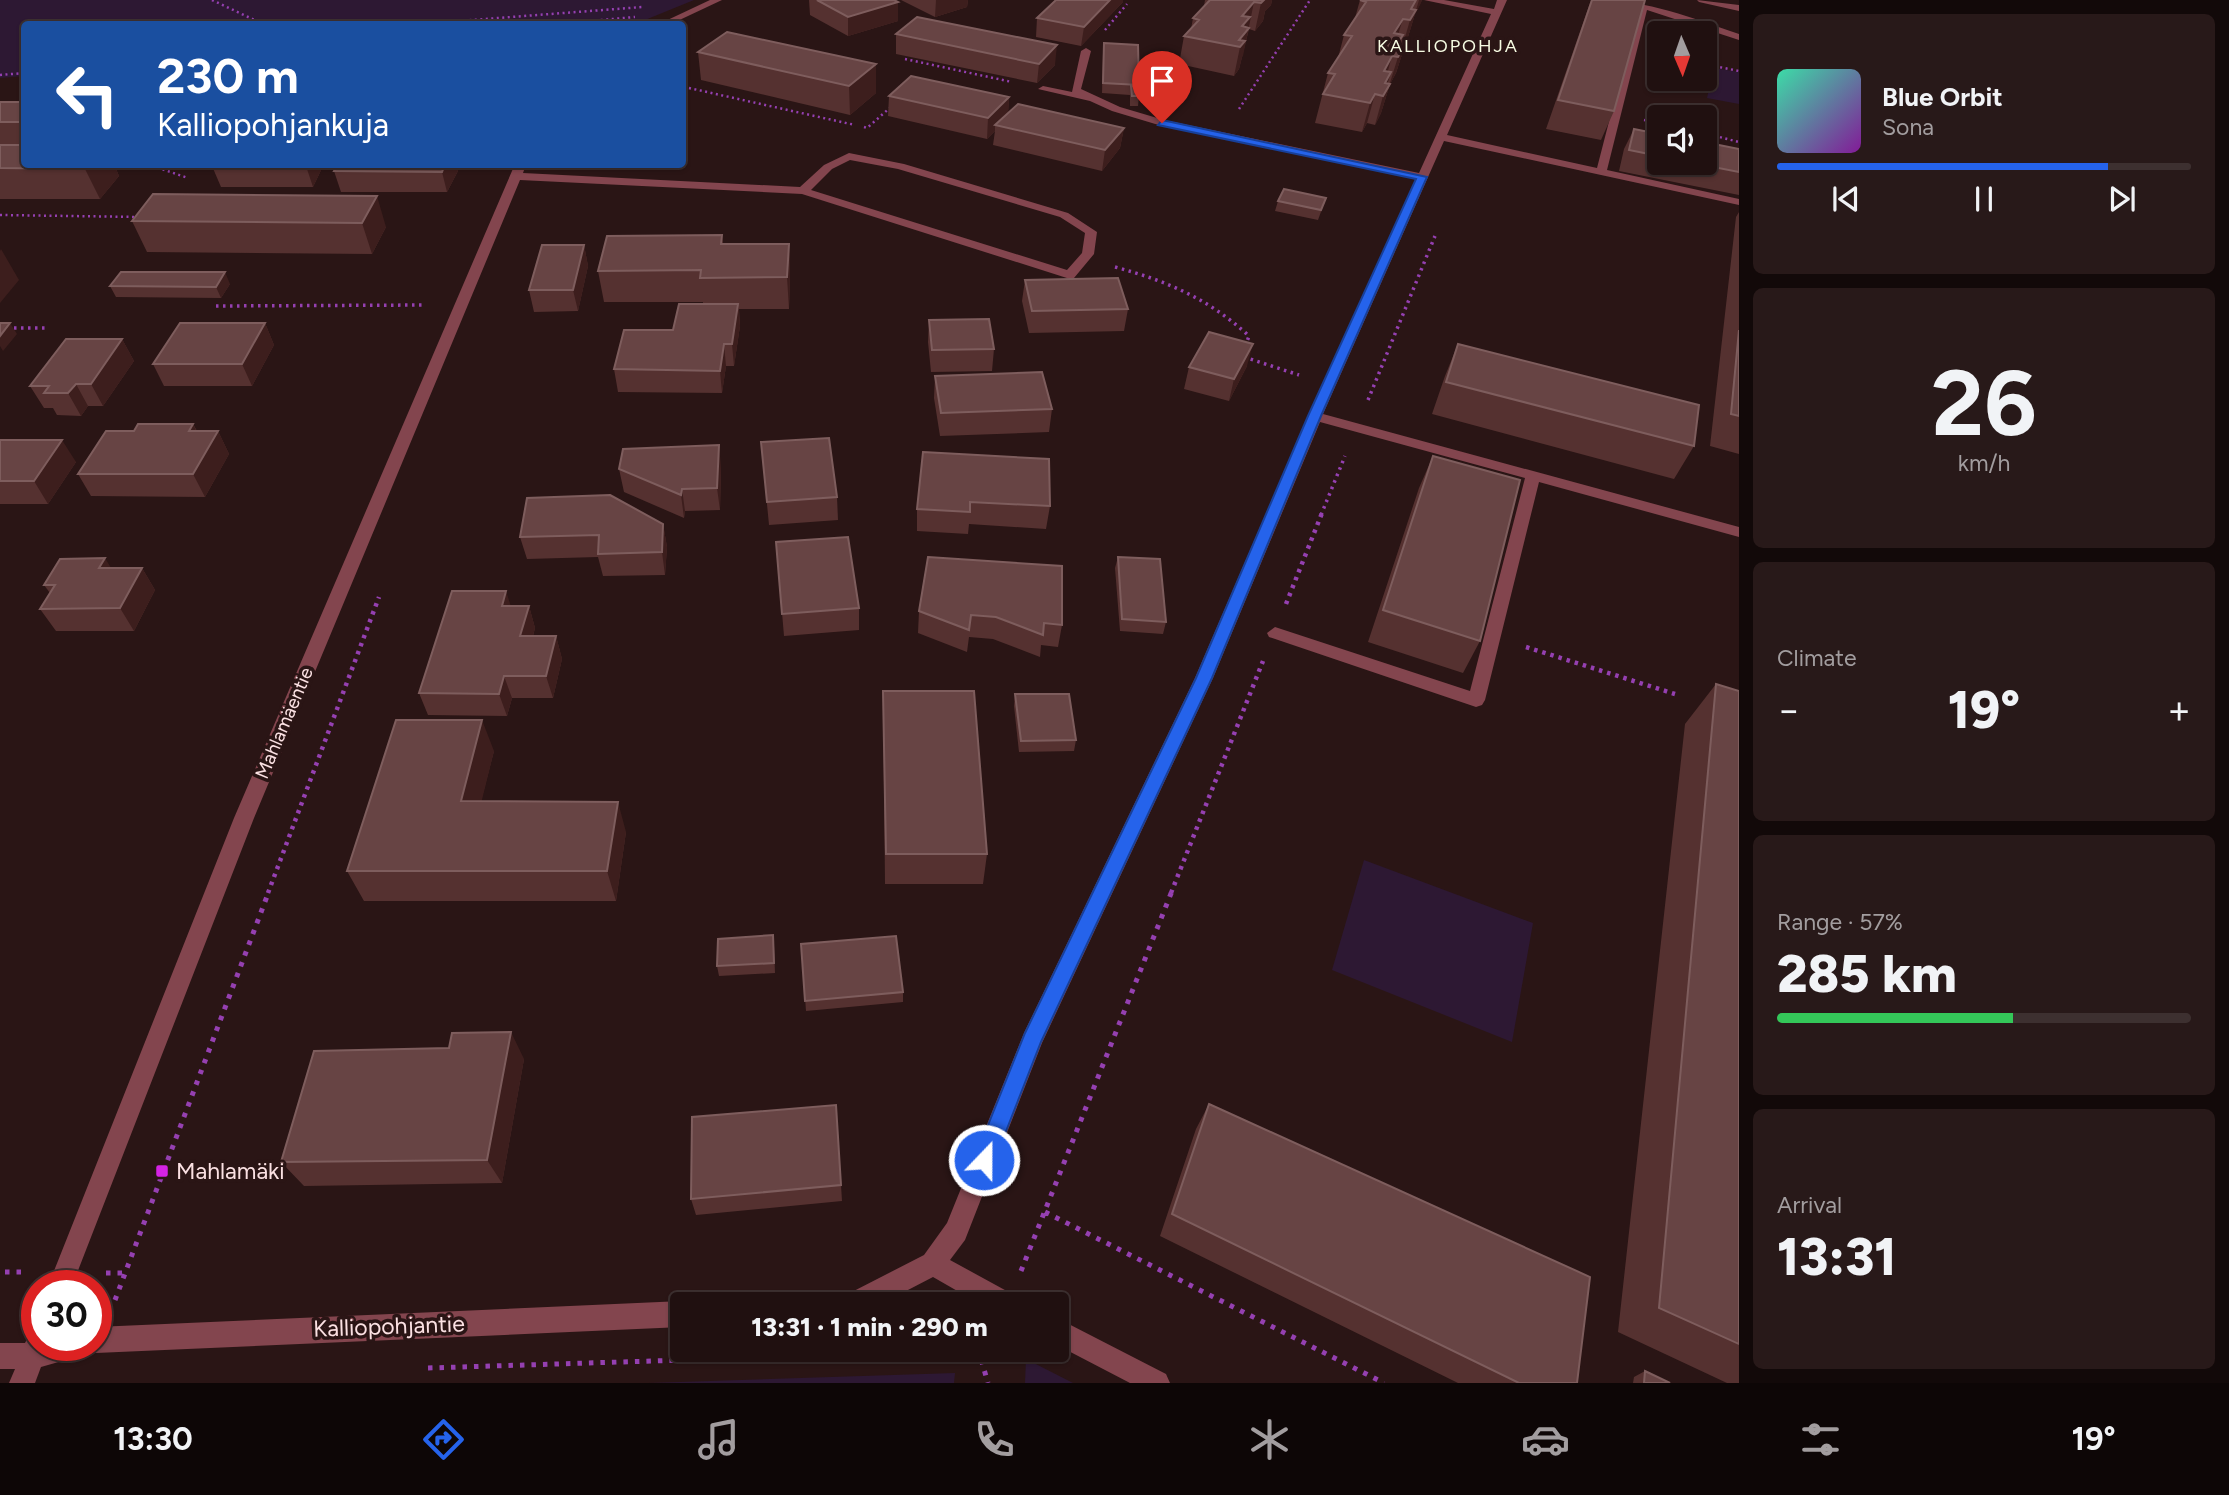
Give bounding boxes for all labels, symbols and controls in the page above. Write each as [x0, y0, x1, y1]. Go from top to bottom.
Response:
north arrow [1647, 21, 1717, 91]
map controls [1647, 21, 1717, 175]
district label: KALLIOPOHJA [1377, 35, 1519, 57]
text: 230 m [157, 46, 299, 105]
icon: left [42, 49, 133, 140]
pin [1132, 51, 1192, 123]
icon: arrive [1143, 62, 1181, 100]
text: Blue Orbit [1882, 81, 2003, 113]
button: sound [1647, 105, 1717, 175]
text: Kalliopohjankuja [157, 106, 389, 144]
text: Sona [1882, 113, 1934, 141]
icon: previous [1827, 180, 1865, 218]
icon: pause [1965, 180, 2003, 218]
icon: next [2103, 180, 2141, 218]
text: 26 [1931, 349, 2037, 458]
text: km/h [1958, 449, 2010, 477]
text: Climate [1777, 644, 1856, 672]
street label: Mahlamäentie [250, 664, 318, 782]
text: 19° [1948, 679, 2020, 741]
text: − [1777, 687, 1801, 733]
text: + [2167, 687, 2191, 733]
text: Range · 57% [1777, 908, 1903, 936]
text: 285 km [1777, 943, 1957, 1005]
position arrow [947, 1123, 1021, 1197]
place label: Mahlamäki [176, 1157, 285, 1185]
marker: Mahlamäki [154, 1163, 170, 1179]
text: Arrival [1777, 1191, 1842, 1219]
text: 13:31 [1777, 1226, 1897, 1288]
speed limit sign: 30 [21, 1270, 112, 1361]
street label: Kalliopohjantie [313, 1309, 465, 1343]
text: 13:31 · 1 min · 290 m [751, 1311, 988, 1343]
icon: directions [419, 1415, 468, 1464]
icon: music [694, 1415, 743, 1464]
icon: phone [970, 1415, 1019, 1464]
icon: climate [1245, 1415, 1294, 1464]
icon: car [1521, 1415, 1570, 1464]
icon: filters [1796, 1415, 1845, 1464]
text: 13:30 [113, 1420, 193, 1458]
text: 19° [2072, 1420, 2116, 1458]

